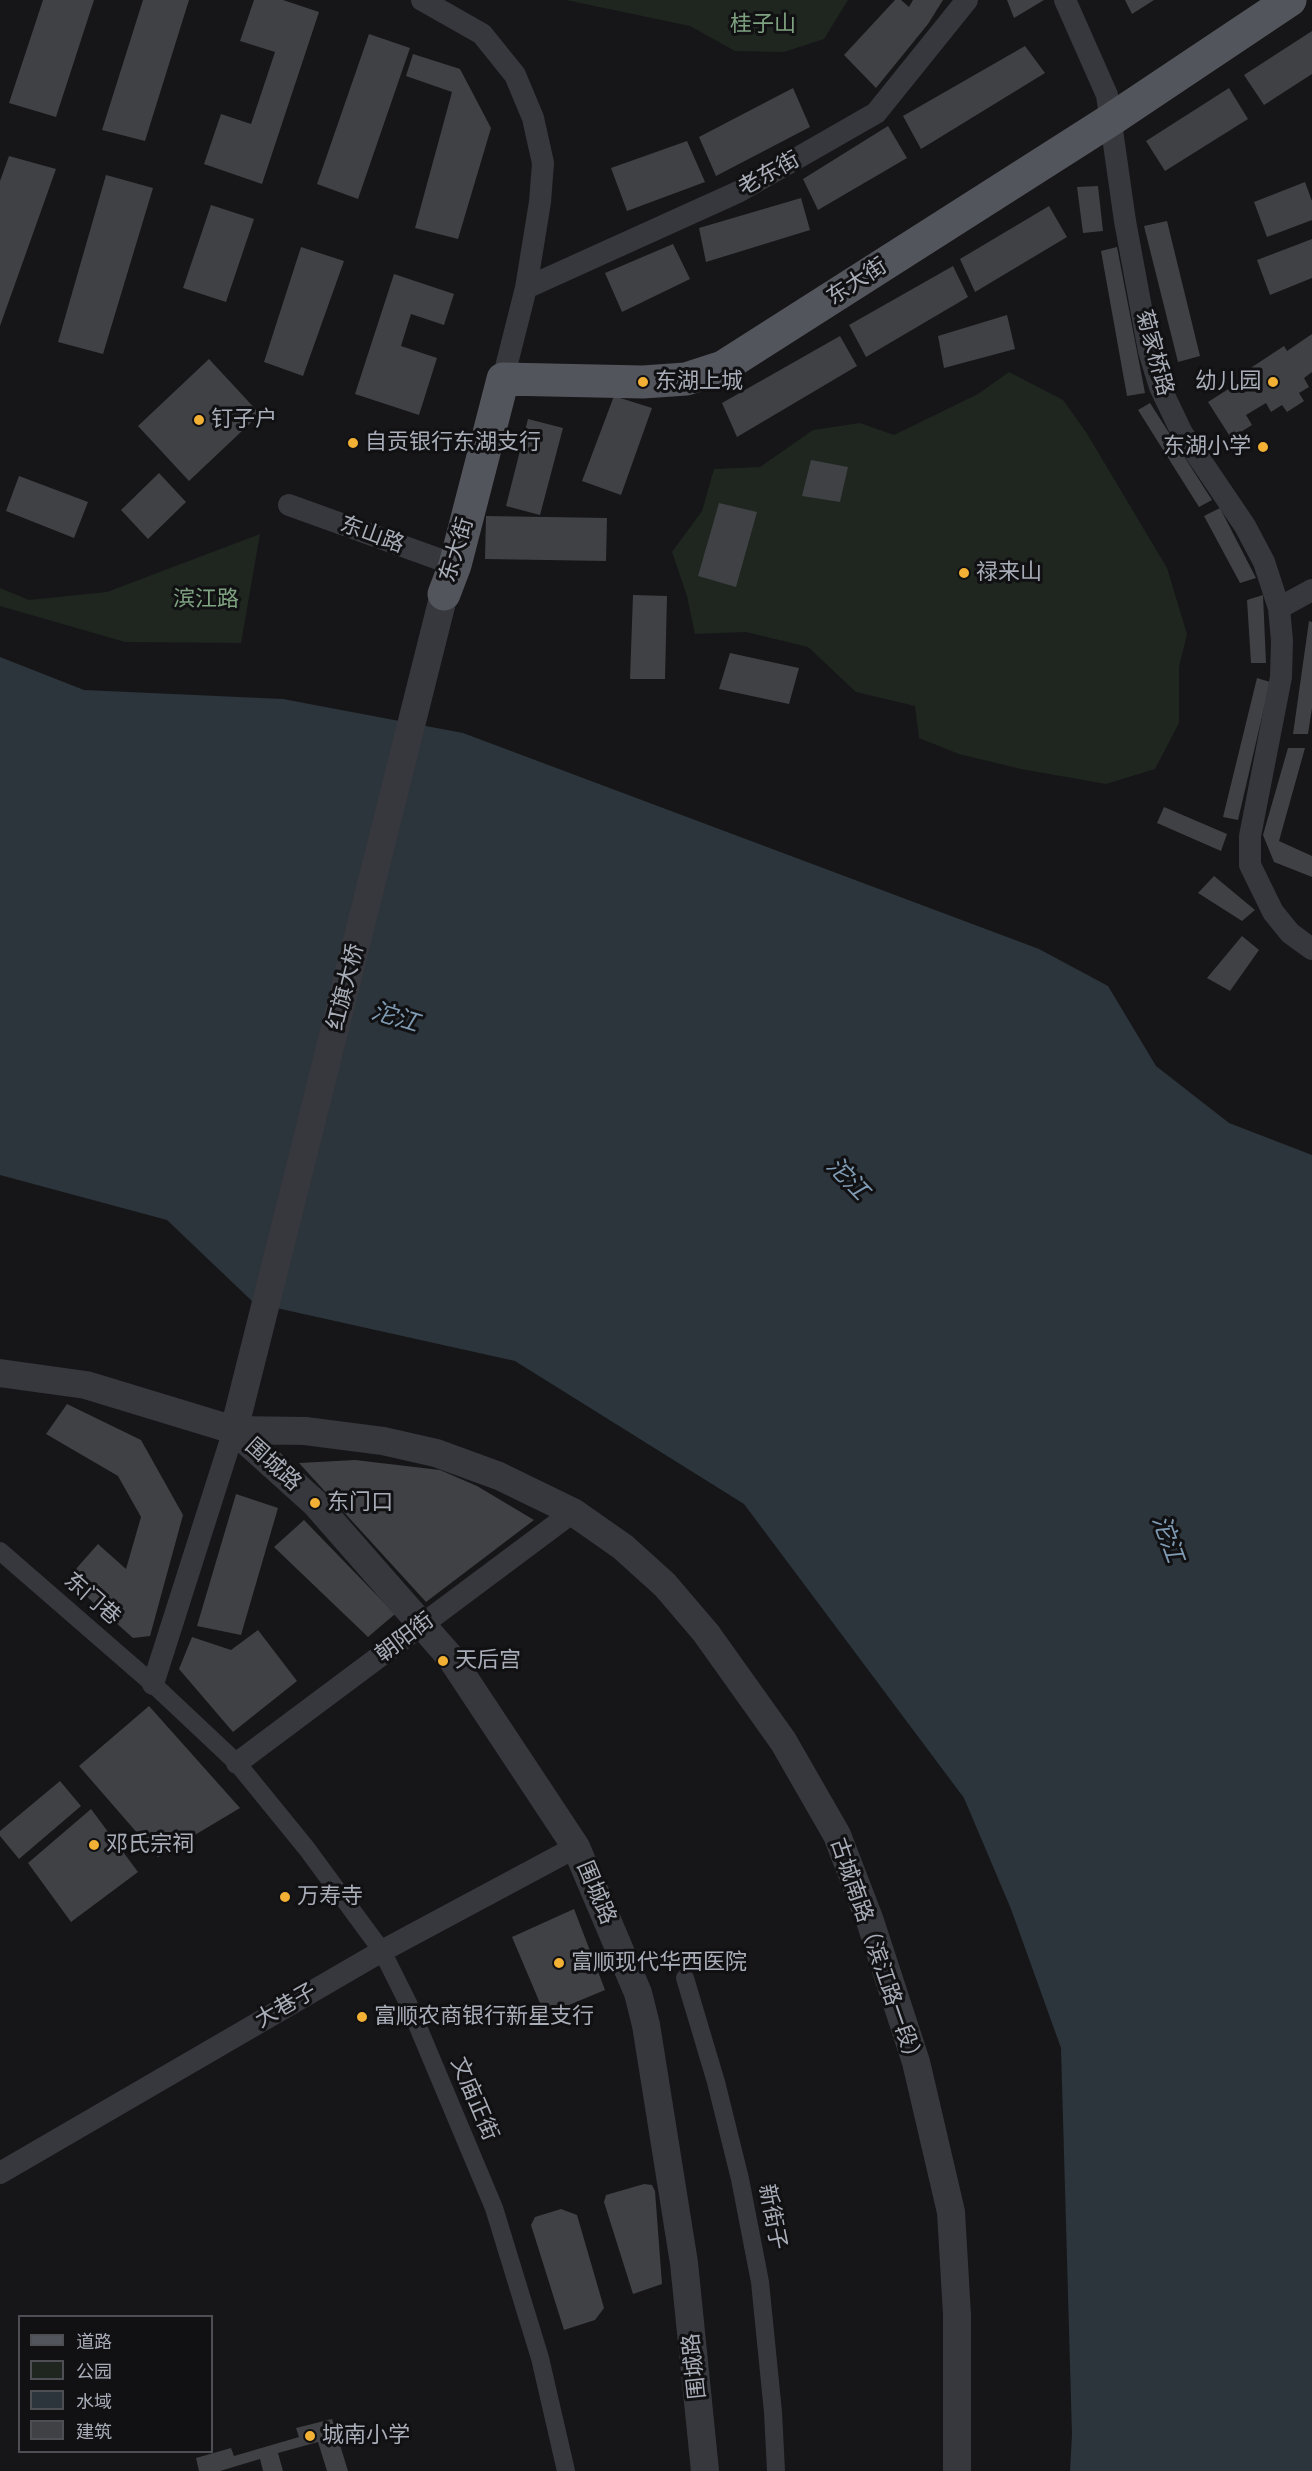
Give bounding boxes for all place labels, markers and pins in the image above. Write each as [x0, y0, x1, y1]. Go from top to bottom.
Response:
place label: 东湖上城 [655, 369, 743, 395]
place label: 幼儿园 [1195, 369, 1261, 395]
marker: 东湖上城 [636, 375, 650, 389]
marker: 幼儿园 [1266, 375, 1280, 389]
place label: 钉子户 [211, 407, 277, 433]
marker: 钉子户 [192, 413, 206, 427]
place label: 自贡银行东湖支行 [365, 430, 541, 456]
place label: 东湖小学 [1163, 434, 1251, 460]
marker: 自贡银行东湖支行 [346, 436, 360, 450]
marker: 东湖小学 [1256, 440, 1270, 454]
place label: 禄来山 [976, 560, 1042, 586]
marker: 禄来山 [957, 566, 971, 580]
place label: 东门口 [327, 1490, 393, 1516]
marker: 东门口 [308, 1496, 322, 1510]
place label: 天后宫 [455, 1648, 521, 1674]
marker: 天后宫 [436, 1654, 450, 1668]
place label: 邓氏宗祠 [106, 1832, 194, 1858]
marker: 邓氏宗祠 [87, 1838, 101, 1852]
place label: 万寿寺 [297, 1884, 363, 1910]
marker: 万寿寺 [278, 1890, 292, 1904]
place label: 富顺现代华西医院 [571, 1950, 747, 1976]
marker: 富顺现代华西医院 [552, 1956, 566, 1970]
place label: 富顺农商银行新星支行 [374, 2004, 594, 2030]
marker: 富顺农商银行新星支行 [355, 2010, 369, 2024]
place label: 城南小学 [322, 2423, 410, 2449]
marker: 城南小学 [303, 2429, 317, 2443]

